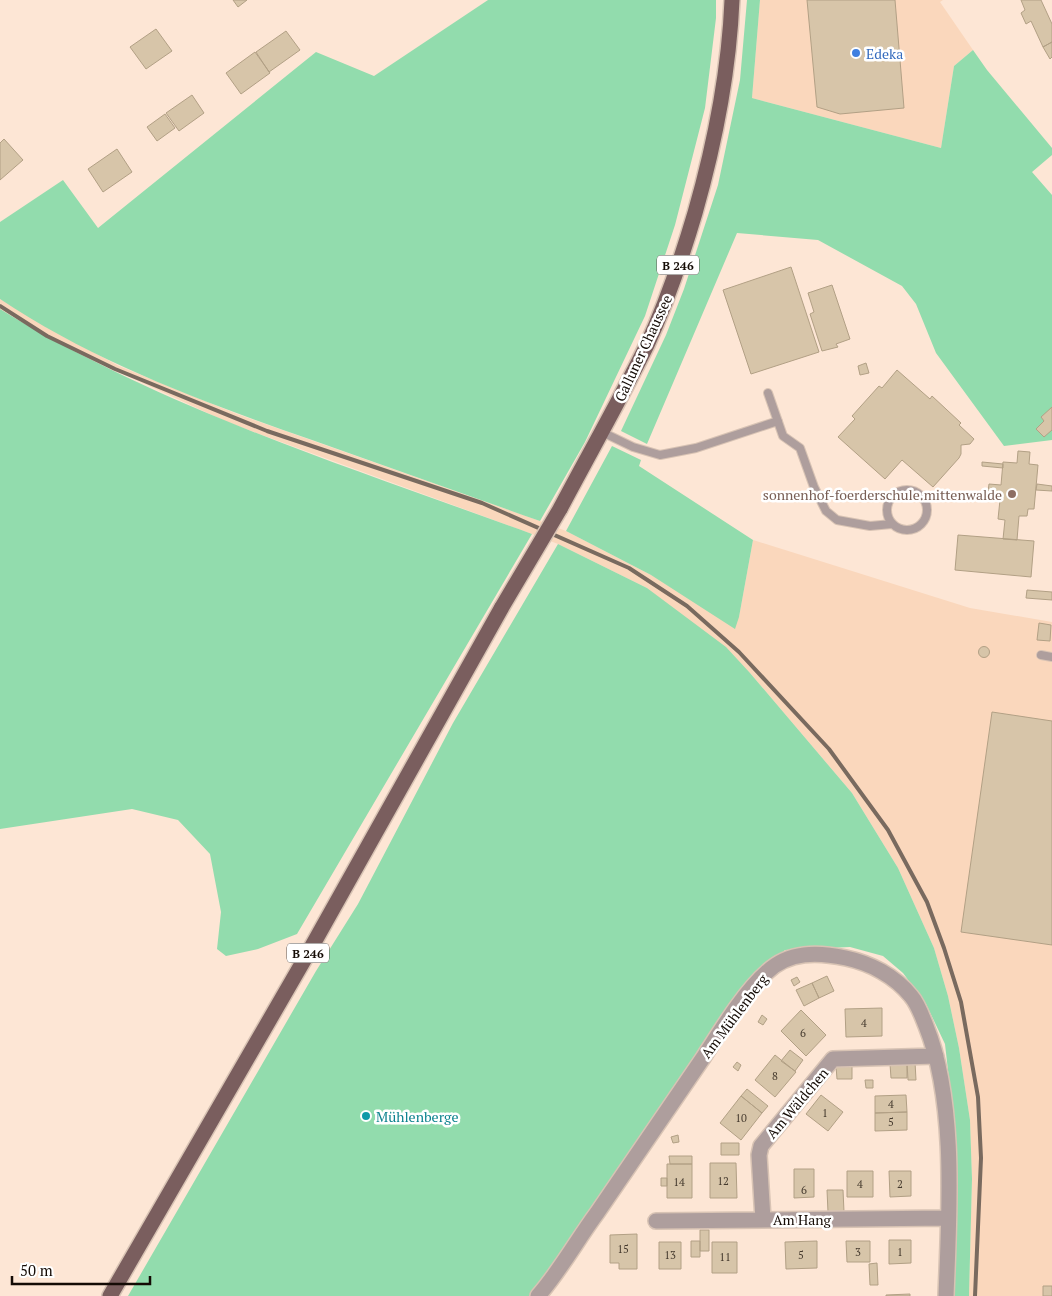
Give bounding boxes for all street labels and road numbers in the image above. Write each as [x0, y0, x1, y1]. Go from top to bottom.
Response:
road number: B 246 [657, 256, 699, 274]
street label: Galluner Chaussee [610, 291, 676, 405]
road number: B 246 [287, 944, 329, 962]
street label: Am Mühlenberg [696, 970, 772, 1062]
street label: Am Wäldchen [762, 1063, 833, 1142]
street label: Am Hang [773, 1210, 832, 1229]

